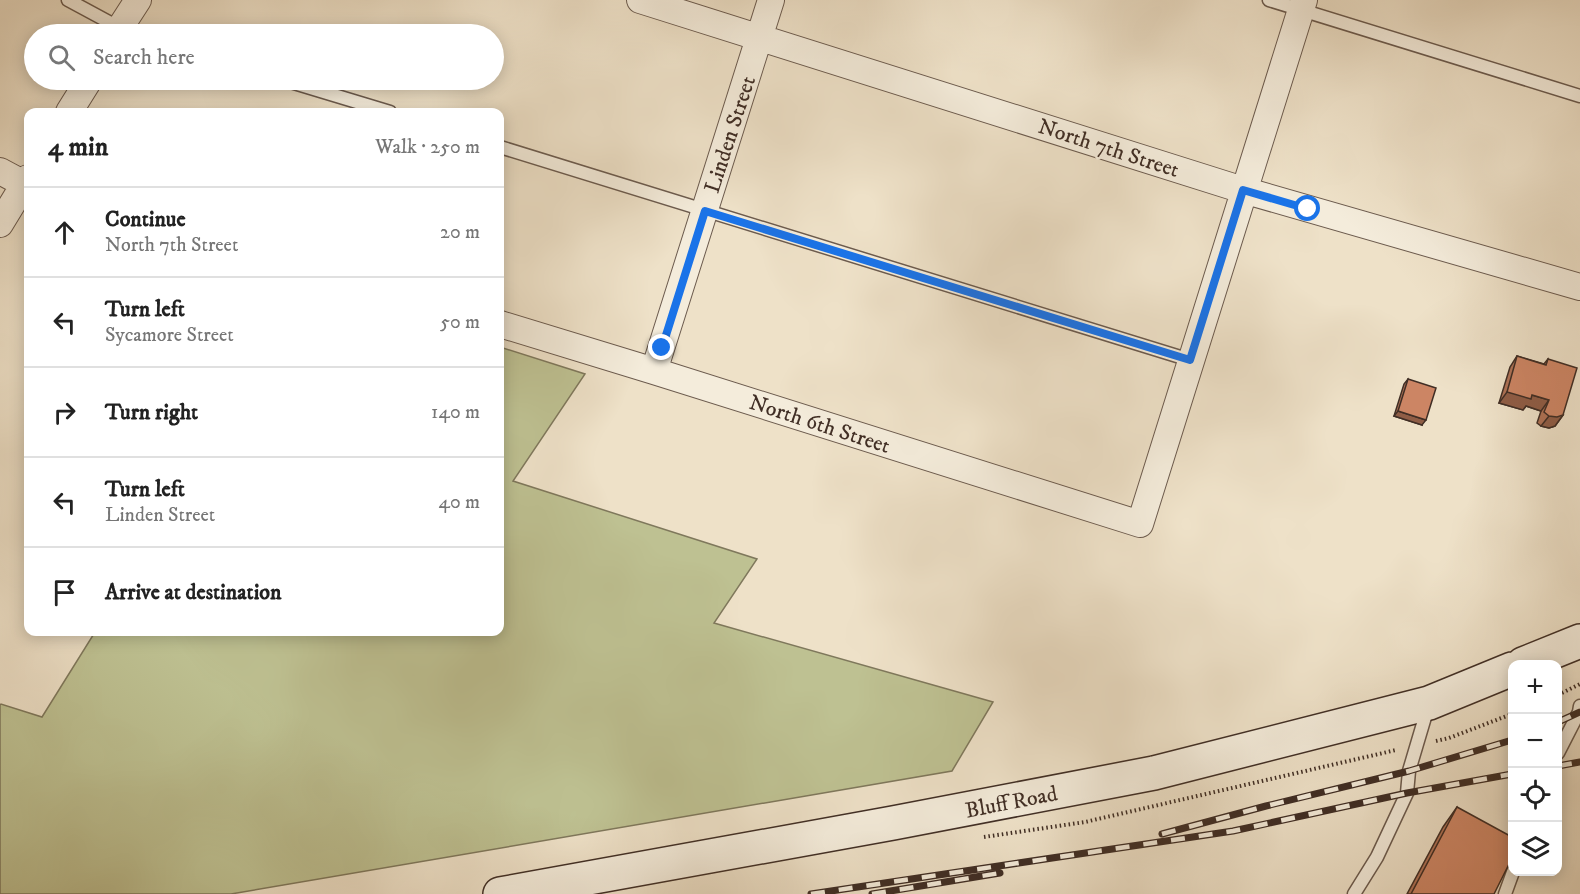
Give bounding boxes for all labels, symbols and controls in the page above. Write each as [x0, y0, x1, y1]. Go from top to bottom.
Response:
search box [24, 24, 504, 90]
icon: search [45, 41, 78, 74]
text: Search here [93, 44, 195, 71]
street label: Linden Street [699, 73, 762, 196]
street label: North 7th Street [1035, 113, 1182, 184]
text: 4 min [48, 131, 108, 164]
text: Walk · 250 m [375, 135, 480, 160]
route start [1294, 195, 1320, 221]
text: Continue [105, 206, 186, 233]
icon: ahead [48, 216, 81, 249]
text: 20 m [440, 220, 480, 245]
text: North 7th Street [105, 233, 238, 258]
text: Turn left [105, 296, 185, 323]
icon: left [48, 306, 81, 339]
text: 50 m [440, 310, 480, 335]
text: Sycamore Street [105, 323, 234, 348]
route end [648, 334, 674, 360]
street label: North 6th Street [746, 389, 893, 460]
icon: right [48, 396, 81, 429]
text: Turn right [105, 399, 198, 426]
text: 140 m [431, 400, 480, 425]
text: Turn left [105, 476, 185, 503]
icon: left [48, 486, 81, 519]
text: 40 m [438, 490, 480, 515]
text: Linden Street [105, 503, 215, 528]
icon: arrive [48, 576, 81, 609]
text: Arrive at destination [105, 579, 282, 606]
map controls [1508, 660, 1562, 876]
button: + [1508, 660, 1562, 714]
button: − [1508, 714, 1562, 768]
button: locate [1508, 768, 1562, 822]
street label: Bluff Road [963, 780, 1060, 825]
button: layers [1508, 822, 1562, 876]

